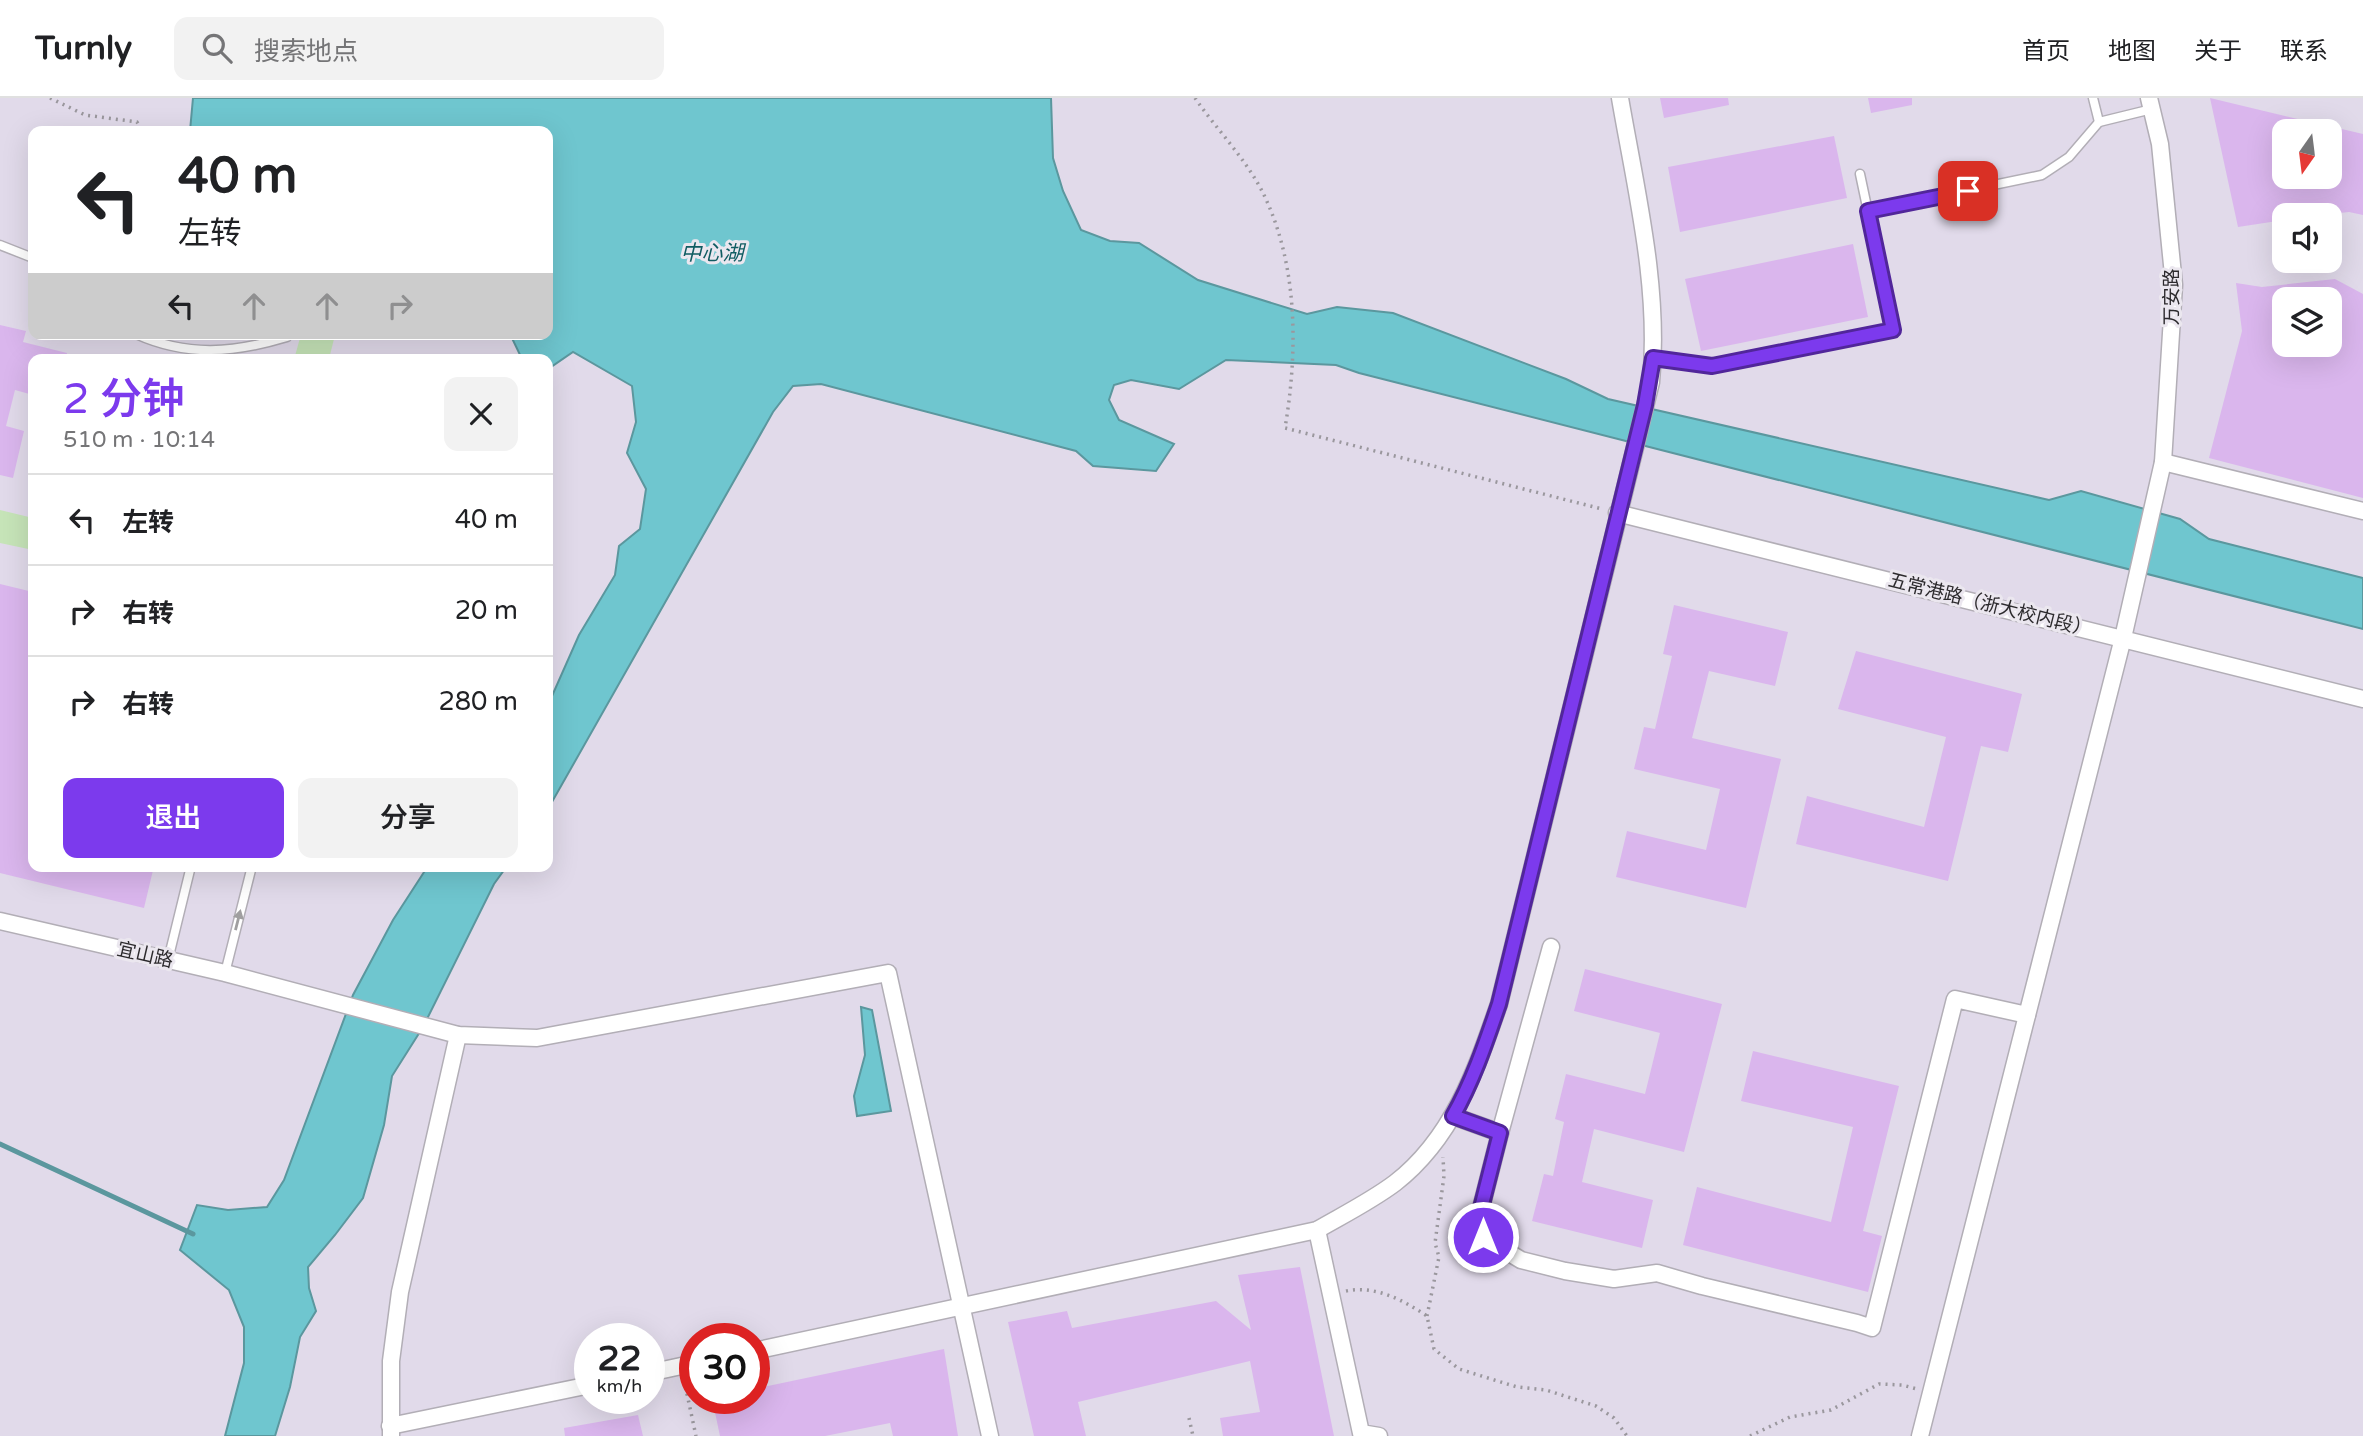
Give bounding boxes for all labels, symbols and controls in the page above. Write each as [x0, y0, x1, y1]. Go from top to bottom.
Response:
search box [174, 17, 664, 80]
text: Turnly [35, 29, 132, 68]
icon: search [198, 29, 236, 67]
text: 搜索地点 [254, 36, 358, 67]
text: 首页 [2022, 37, 2070, 66]
text: 地图 [2108, 37, 2156, 66]
text: 关于 [2194, 37, 2242, 66]
text: 联系 [2280, 37, 2328, 66]
north arrow [2272, 119, 2342, 189]
map controls [2272, 119, 2342, 357]
text: 40 m [178, 147, 297, 206]
icon: left [63, 154, 154, 245]
pin [1938, 161, 1998, 221]
icon: arrive [1949, 172, 1987, 210]
button: sound [2272, 203, 2342, 273]
text: 左转 [178, 215, 242, 253]
water label: 中心湖 [681, 241, 746, 266]
street label: 万安路 [2161, 268, 2183, 326]
icon: left [162, 287, 200, 325]
icon: ahead [235, 287, 273, 325]
icon: ahead [308, 287, 346, 325]
icon: right [381, 287, 419, 325]
button: layers [2272, 287, 2342, 357]
text: 2 分钟 [63, 374, 184, 425]
button: close [444, 377, 518, 451]
text: 510 m · 10:14 [63, 426, 215, 454]
icon: left [63, 501, 101, 539]
text: 40 m [455, 504, 518, 535]
text: 左转 [122, 507, 174, 538]
street label: 五常港路（浙大校内段） [1886, 569, 2094, 641]
icon: right [63, 592, 101, 630]
text: 20 m [455, 595, 518, 626]
text: 右转 [122, 598, 174, 629]
icon: right [63, 683, 101, 721]
text: 280 m [438, 686, 518, 717]
text: 右转 [122, 689, 174, 720]
button: 退出 [63, 778, 284, 858]
button: 分享 [298, 778, 518, 858]
one-way arrow [233, 909, 244, 931]
street label: 宜山路 [115, 938, 175, 972]
position arrow [1446, 1200, 1520, 1274]
speed limit sign: 30 [679, 1323, 770, 1414]
text: 22 [598, 1338, 641, 1380]
text: km/h [597, 1375, 642, 1397]

